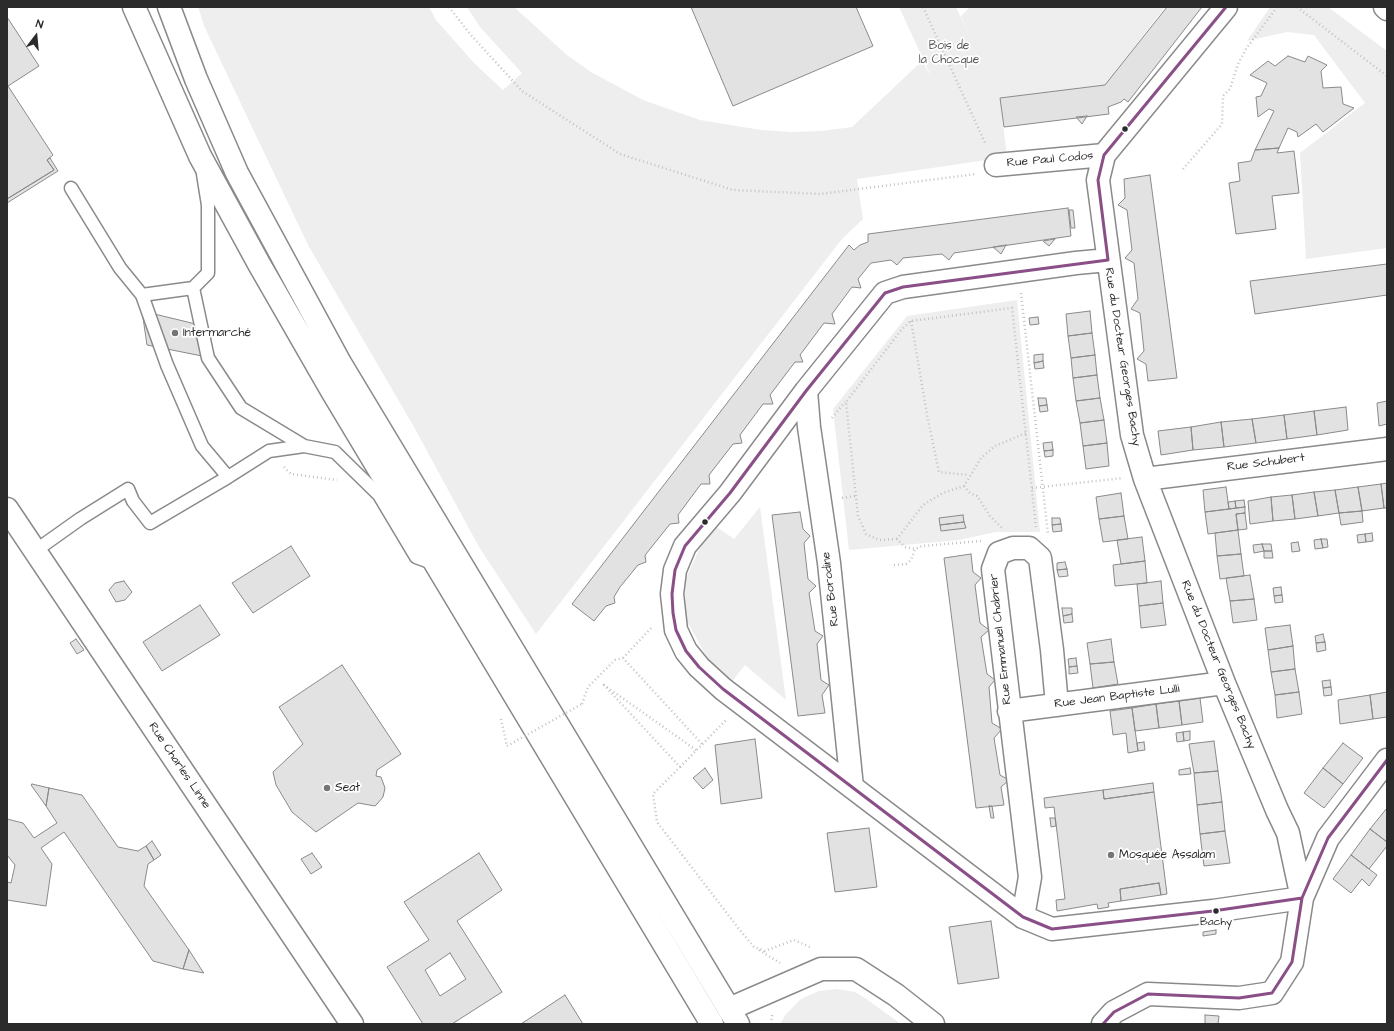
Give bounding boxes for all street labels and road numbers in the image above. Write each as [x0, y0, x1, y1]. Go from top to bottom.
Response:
street label: Rue Paul Codos [1006, 149, 1094, 171]
street label: Rue du Docteur Georges Bachy [1101, 267, 1143, 447]
street label: Rue Schubert [1226, 451, 1306, 475]
street label: Rue Borodine [819, 551, 843, 627]
street label: Rue Emmanuel Chabrier [987, 573, 1015, 705]
street label: Rue du Docteur Georges Bachy [1178, 579, 1258, 751]
street label: Rue Jean Baptiste Lulli [1054, 682, 1180, 712]
street label: Rue Charles Linne [145, 720, 213, 812]

